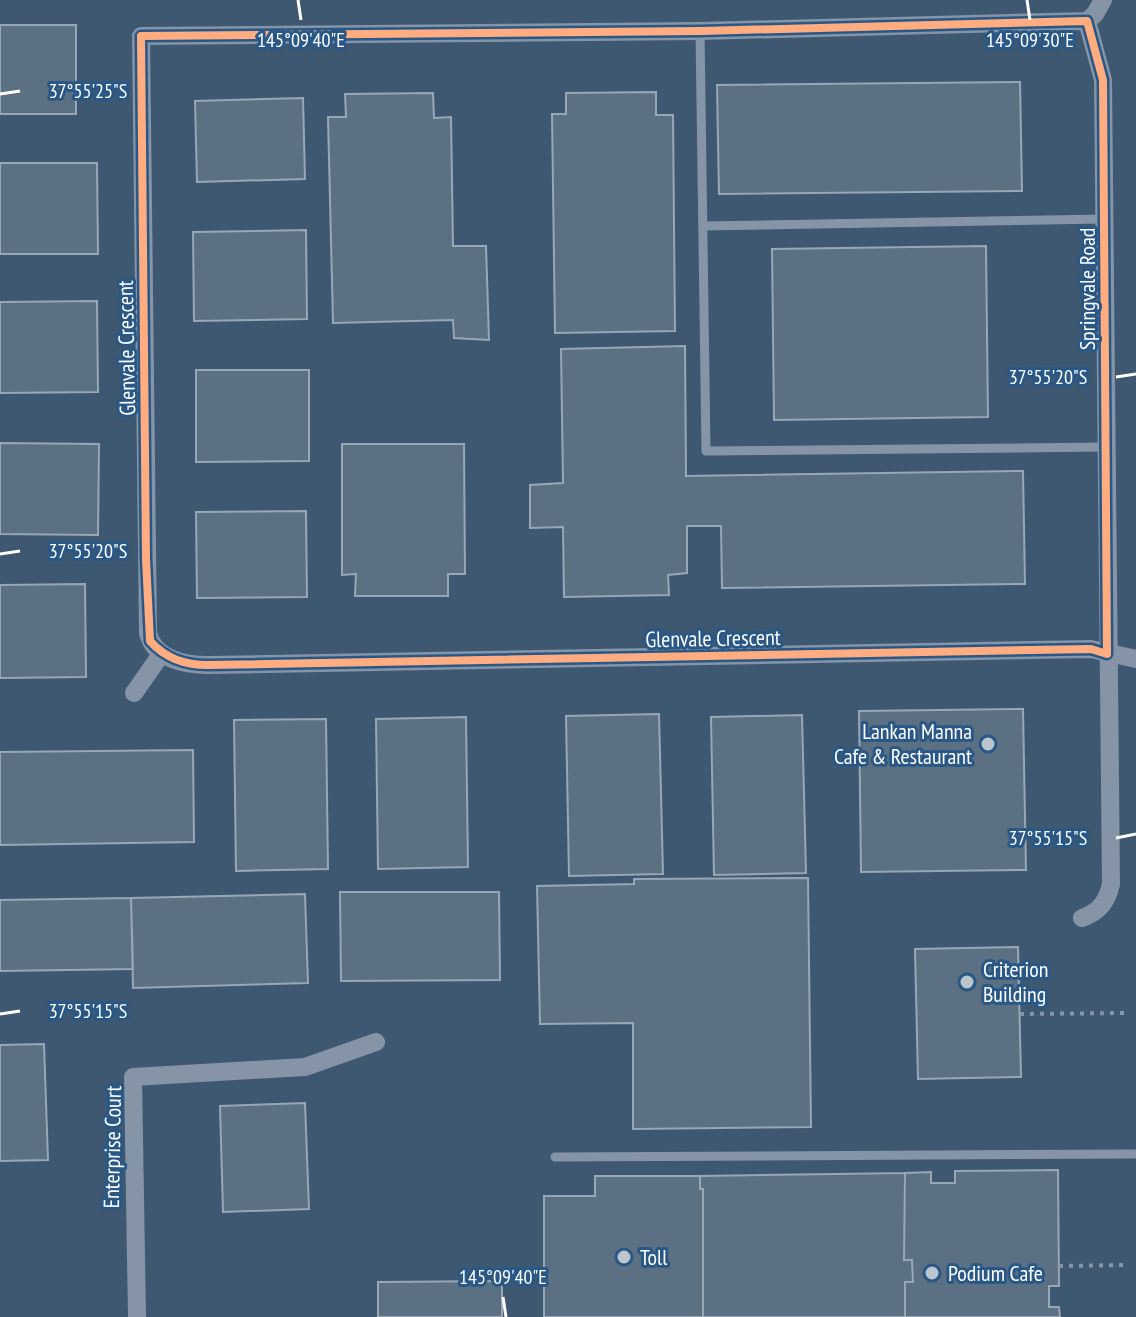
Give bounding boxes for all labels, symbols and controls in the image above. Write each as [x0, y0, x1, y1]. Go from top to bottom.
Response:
text: 145°09'40"E [257, 27, 345, 53]
text: 145°09'30"E [986, 27, 1074, 53]
text: 37°55'25"S [49, 78, 127, 104]
street label: Springvale Road [1073, 228, 1101, 350]
street label: Glenvale Crescent [111, 280, 141, 416]
text: 37°55'20"S [1009, 364, 1087, 390]
text: 37°55'20"S [49, 538, 127, 564]
street label: Glenvale Crescent [645, 623, 781, 653]
place label: Lankan Manna Cafe & Restaurant [834, 717, 972, 770]
marker: Lankan Manna Cafe & Restaurant [979, 735, 997, 753]
text: 37°55'15"S [1009, 825, 1087, 851]
place label: Criterion Building [983, 955, 1049, 1008]
marker: Criterion Building [958, 973, 976, 991]
text: 37°55'15"S [49, 998, 127, 1024]
street label: Enterprise Court [97, 1085, 127, 1209]
place label: Toll [640, 1243, 668, 1271]
marker: Toll [615, 1248, 633, 1266]
place label: Podium Cafe [948, 1259, 1043, 1287]
text: 145°09'40"E [459, 1264, 547, 1290]
marker: Podium Cafe [923, 1264, 941, 1282]

